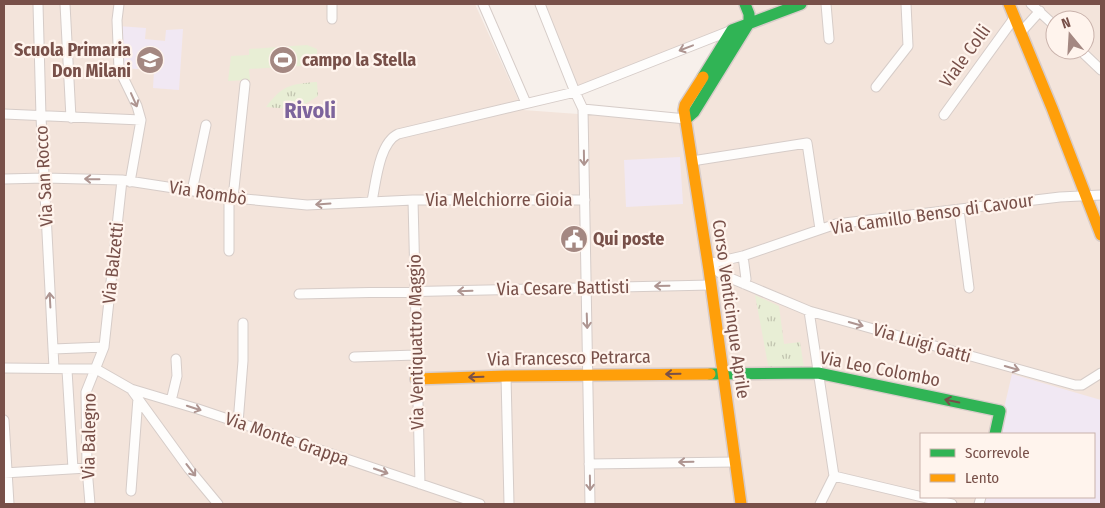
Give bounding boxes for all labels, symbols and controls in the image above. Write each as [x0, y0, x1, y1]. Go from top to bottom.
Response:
north arrow [1045, 10, 1095, 60]
text: N [1060, 14, 1073, 32]
street label: Viale Colli [935, 20, 995, 92]
place label: Scuola Primaria Don Milani [14, 39, 131, 82]
one-way arrow [679, 44, 695, 53]
school or university icon: Scuola Primaria Don Milani [135, 45, 165, 75]
sports icon: campo la Stella [268, 45, 298, 75]
place label: campo la Stella [302, 49, 416, 71]
one-way arrow [130, 92, 140, 107]
district label: Rivoli [284, 97, 336, 124]
street label: Via San Rocco [30, 125, 58, 227]
one-way arrow [579, 150, 589, 166]
one-way arrow [84, 174, 100, 184]
street label: Via Rombò [167, 176, 249, 210]
street label: Via Melchiorre Gioia [425, 189, 573, 211]
street label: Via Camillo Benso di Cavour [829, 189, 1036, 239]
one-way arrow [315, 199, 331, 208]
street label: Corso Venticinque Aprile [708, 218, 754, 400]
street label: Via Balzetti [98, 221, 128, 305]
public building icon: Qui poste [559, 224, 589, 254]
place label: Qui poste [593, 228, 665, 250]
street label: Via Ventiquattro Maggio [403, 254, 429, 430]
street label: Via Cesare Battisti [496, 276, 630, 300]
one-way arrow [654, 281, 670, 291]
one-way arrow [457, 286, 473, 295]
one-way arrow [46, 293, 55, 309]
one-way arrow [582, 312, 592, 328]
street label: Via Luigi Gatti [870, 318, 974, 368]
one-way arrow [848, 320, 864, 330]
street label: Via Francesco Petrarca [487, 346, 651, 370]
street label: Via Leo Colombo [818, 347, 942, 391]
one-way arrow [1004, 364, 1020, 373]
one-way arrow [665, 369, 682, 379]
one-way arrow [468, 372, 484, 382]
street label: Via Balegno [77, 393, 101, 479]
one-way arrow [945, 396, 961, 405]
one-way arrow [186, 404, 202, 414]
street label: Via Monte Grappa [222, 407, 352, 471]
legend [920, 433, 1095, 498]
text: Scorrevole [965, 444, 1030, 462]
one-way arrow [678, 458, 694, 467]
one-way arrow [185, 463, 196, 476]
one-way arrow [373, 467, 389, 477]
text: Lento [965, 469, 999, 487]
one-way arrow [585, 475, 594, 491]

